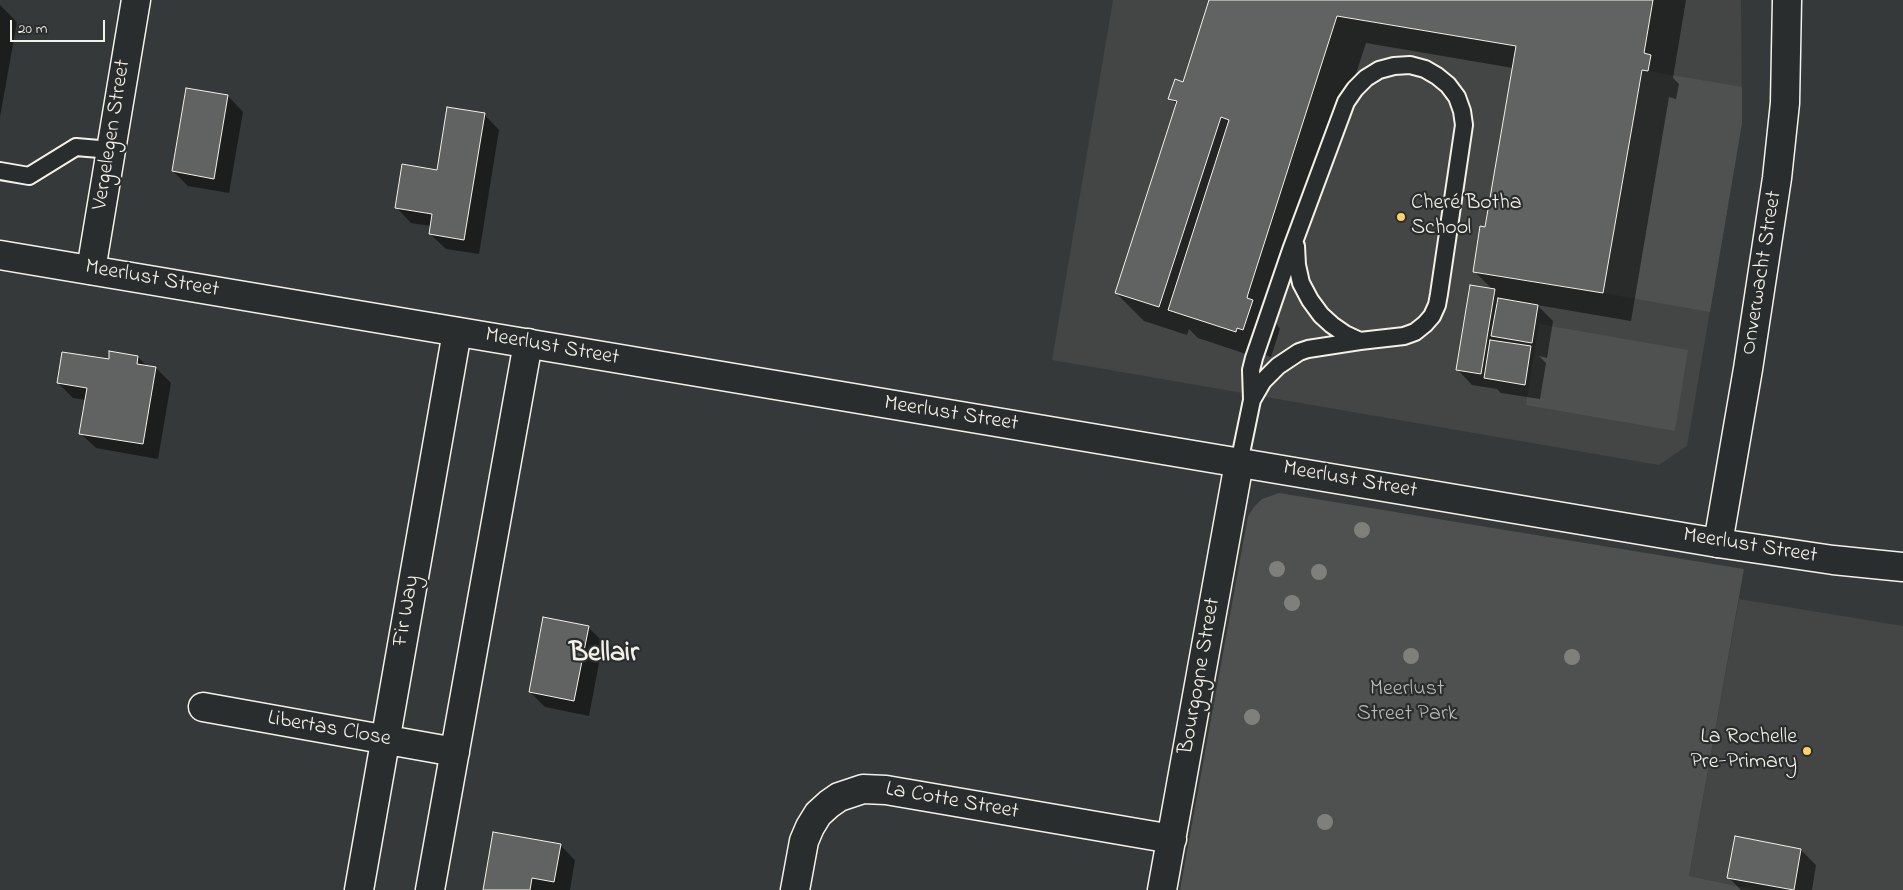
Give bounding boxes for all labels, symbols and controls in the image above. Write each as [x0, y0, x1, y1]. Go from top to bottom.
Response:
scale bar [12, 10, 108, 42]
text: 20 m [18, 18, 47, 40]
street label: Vergelegen Street [88, 58, 138, 212]
street label: Onverwacht Street [1737, 189, 1789, 357]
place label: Cheré Botha School [1411, 191, 1522, 242]
marker: Cheré Botha School [1395, 211, 1407, 223]
street label: Meerlust Street [83, 255, 221, 305]
street label: Meerlust Street [483, 323, 621, 373]
street label: Meerlust Street [882, 391, 1020, 439]
street label: Meerlust Street [1281, 456, 1419, 506]
street label: Meerlust Street [1681, 523, 1819, 571]
street label: Fir Way [389, 573, 427, 649]
street label: Bourgogne Street [1174, 596, 1228, 756]
district label: Bellair [569, 638, 639, 672]
park label: Meerlust Street Park [1357, 677, 1457, 728]
street label: Libertas Close [265, 706, 393, 754]
place label: La Rochelle Pre-Primary [1690, 725, 1797, 776]
marker: La Rochelle Pre-Primary [1801, 745, 1813, 757]
street label: La Cotte Street [883, 777, 1021, 827]

